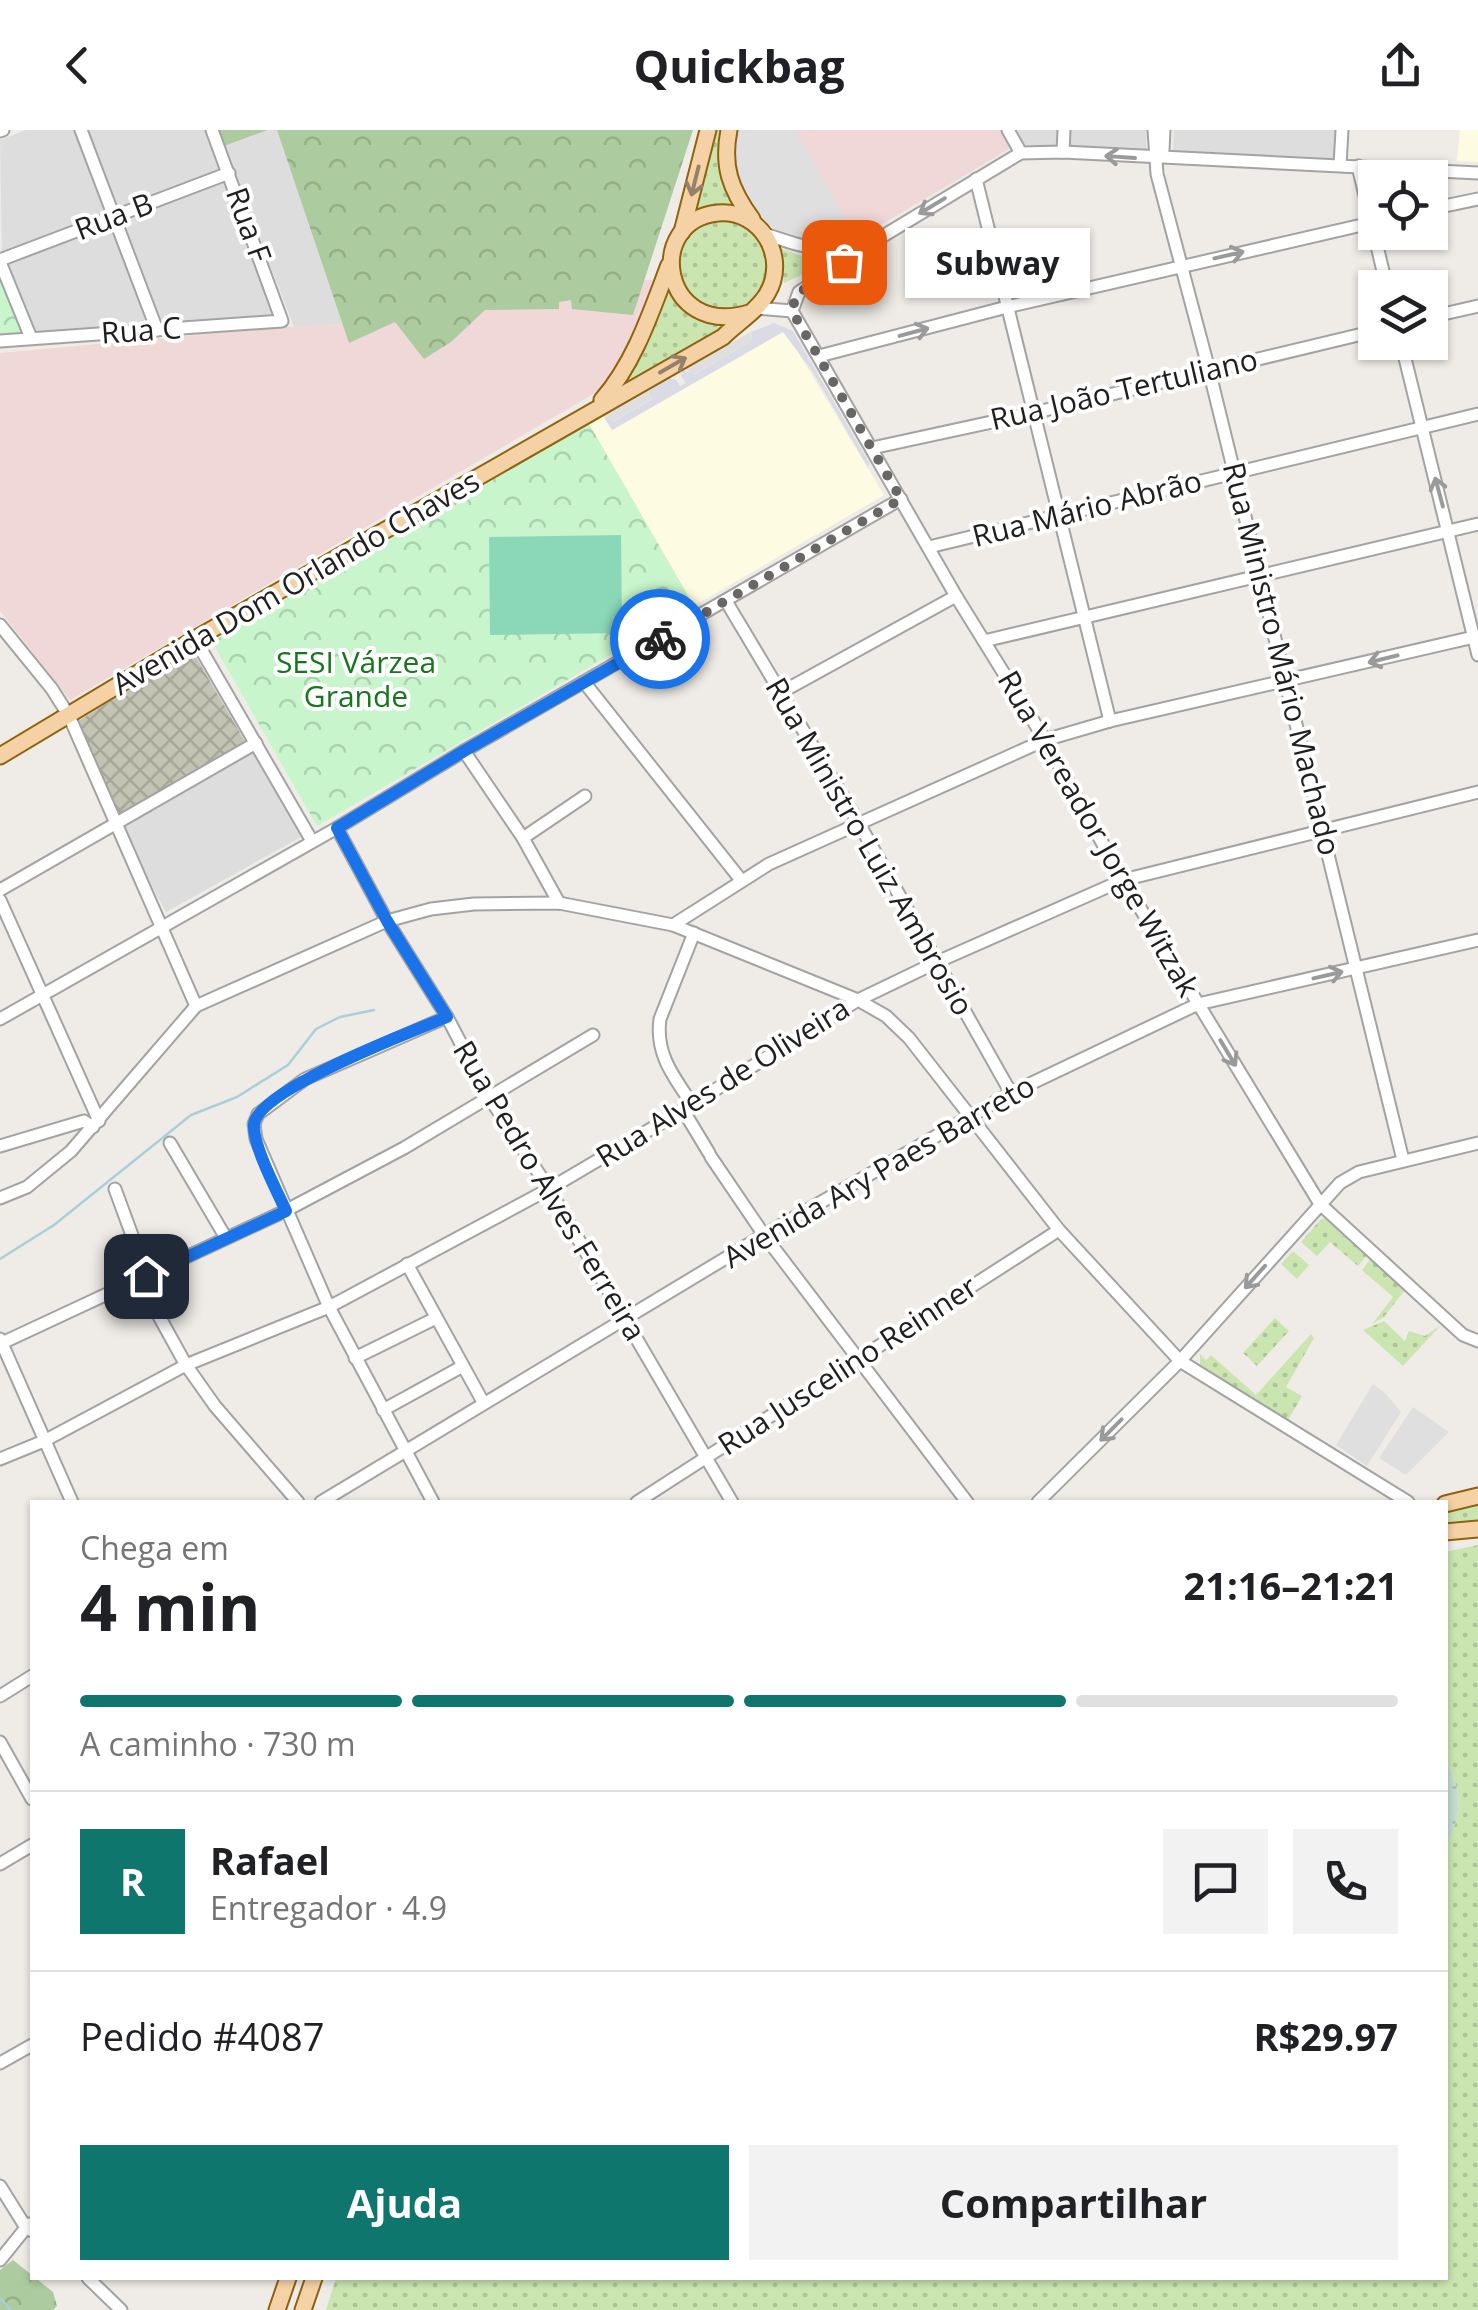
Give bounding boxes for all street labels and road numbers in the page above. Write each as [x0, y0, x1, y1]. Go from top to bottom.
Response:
street label: Rua F [217, 181, 282, 268]
street label: Rua B [68, 182, 159, 249]
street label: Rua C [99, 306, 182, 353]
street label: Rua João Tertuliano [986, 338, 1261, 439]
street label: Rua Ministro Mário Machado [1214, 458, 1351, 860]
street label: Rua Mário Abrão [968, 459, 1206, 556]
street label: Avenida Dom Orlando Chaves [104, 460, 486, 704]
street label: Rua Vereador Jorge Witzak [989, 663, 1210, 1004]
street label: Rua Ministro Luiz Ambrosio [757, 670, 984, 1023]
street label: Rua Alves de Oliveira [588, 987, 857, 1176]
street label: Rua Pedro Alves Ferreira [444, 1032, 656, 1348]
street label: Avenida Ary Paes Barreto [715, 1065, 1042, 1277]
street label: Rua Juscelino Reinner [710, 1265, 985, 1464]

